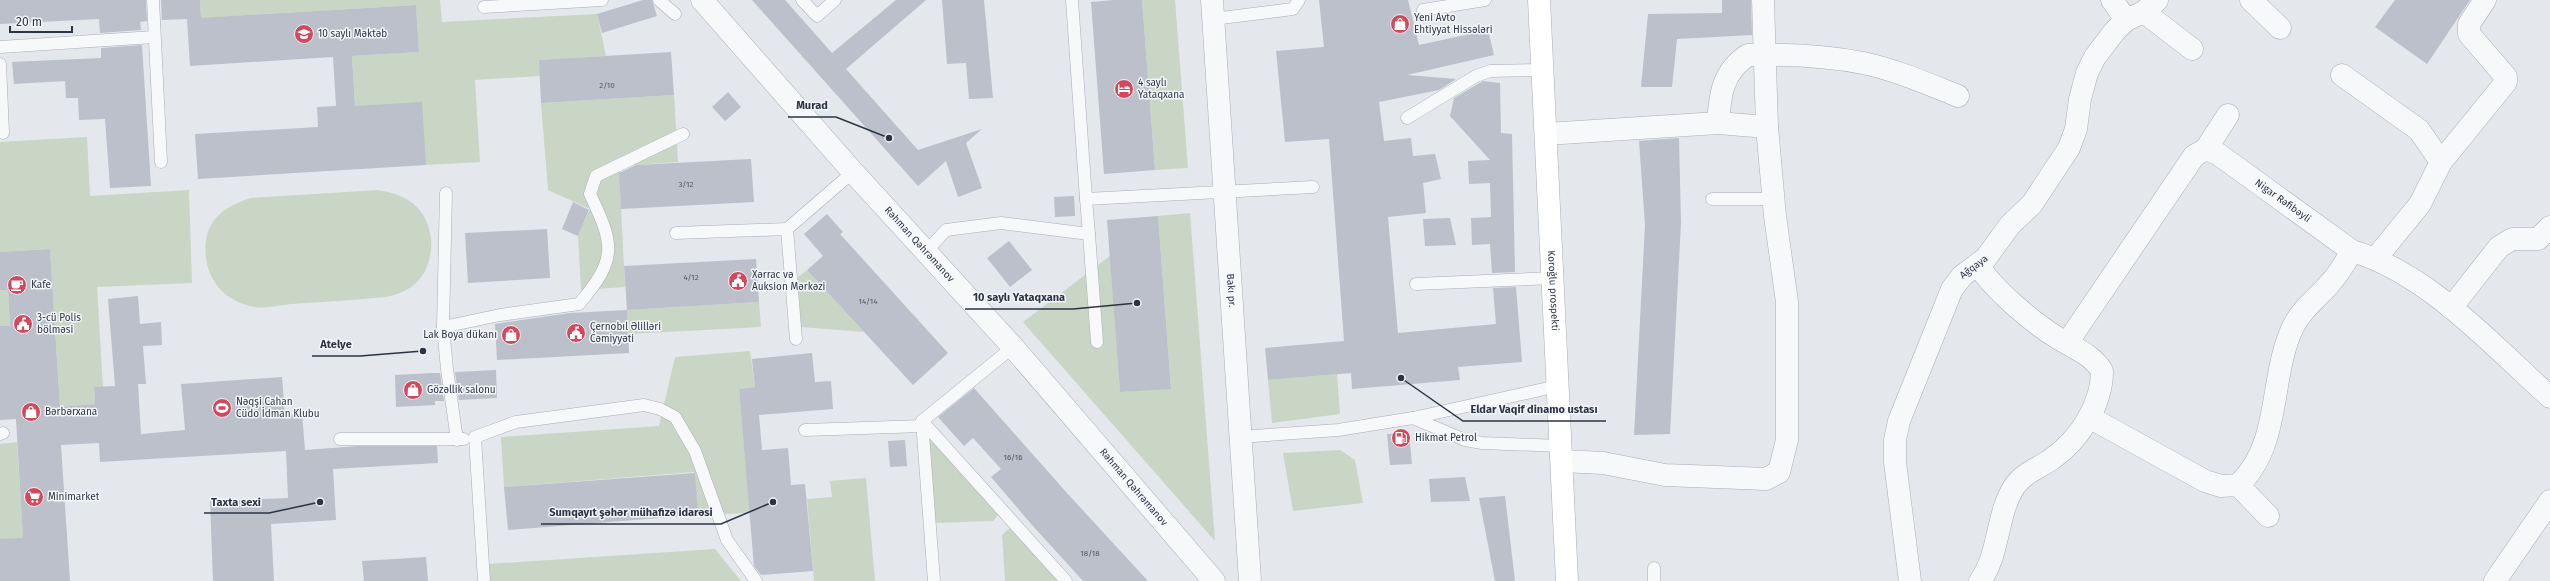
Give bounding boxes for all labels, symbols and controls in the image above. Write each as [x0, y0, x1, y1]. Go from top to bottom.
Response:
scale bar [10, 8, 72, 34]
place label: Yeni Avto Ehtiyyat Hissələri [1414, 12, 1493, 36]
shop icon: Yeni Avto Ehtiyyat Hissələri [1389, 13, 1411, 35]
text: 20 m [16, 15, 42, 29]
school or university icon: 10 saylı Məktəb [293, 23, 315, 45]
place label: 10 saylı Məktəb [318, 28, 387, 40]
place label: 4 saylı Yataqxana [1138, 77, 1185, 101]
hotel icon: 4 saylı Yataqxana [1113, 78, 1135, 100]
house number: 2/10 [599, 81, 615, 90]
callout: Murad [788, 94, 836, 117]
text: Murad [796, 99, 828, 112]
street label: Nigar Rəfibəyli [2253, 177, 2313, 225]
house number: 3/12 [679, 180, 694, 189]
street label: Rəhman Qəhrəmanov [882, 204, 957, 285]
street label: Koroğlu prospekti [1545, 250, 1561, 331]
street label: Ağqaya [1957, 253, 1991, 281]
place label: Xərrac və Auksion Mərkəzi [752, 269, 826, 293]
public building icon: Xərrac və Auksion Mərkəzi [727, 270, 749, 292]
house number: 4/12 [683, 273, 699, 282]
street label: Bakı pr. [1224, 273, 1238, 308]
cafe icon: Kafe [6, 274, 28, 296]
place label: Kafe [31, 279, 51, 291]
callout: 10 saylı Yataqxana [965, 286, 1073, 309]
text: 10 saylı Yataqxana [973, 291, 1065, 304]
house number: 14/14 [859, 297, 878, 306]
place label: 3-cü Polis bölməsi [37, 312, 81, 336]
public building icon: 3-cü Polis bölməsi [12, 313, 34, 335]
place label: Çernobıl Əlilləri Cəmiyyəti [590, 321, 661, 345]
public building icon: Çernobıl Əlilləri Cəmiyyəti [565, 322, 587, 344]
shop icon: Lak Boya dükanı [500, 324, 522, 346]
place label: Lak Boya dükanı [423, 329, 497, 341]
callout: Atelye [312, 333, 360, 356]
text: Atelye [319, 338, 352, 351]
shop icon: Gözəllik salonu [402, 379, 424, 401]
place label: Gözəllik salonu [427, 384, 496, 396]
place label: Nəqşi Cahan Cüdo İdman Klubu [236, 396, 320, 420]
sports icon: Nəqşi Cahan Cüdo İdman Klubu [211, 397, 233, 419]
callout: Eldar Vaqif dinamo ustası [1463, 398, 1606, 421]
shop icon: Bərbərxana [20, 401, 42, 423]
text: Eldar Vaqif dinamo ustası [1470, 403, 1598, 416]
place label: Bərbərxana [45, 406, 97, 418]
fuel station icon: Hikmət Petrol [1390, 427, 1412, 449]
place label: Hikmət Petrol [1415, 432, 1477, 444]
street label: Rəhman Qəhrəmanov [1097, 446, 1170, 528]
house number: 16/16 [1004, 453, 1022, 462]
supermarket icon: Minimarket [23, 486, 45, 508]
callout: Taxta sexi [204, 490, 269, 513]
place label: Minimarket [48, 491, 100, 503]
text: Taxta sexi [211, 496, 261, 509]
callout: Sumqayıt şəhər mühafizə idarəsi [541, 501, 721, 524]
text: Sumqayıt şəhər mühafizə idarəsi [549, 506, 713, 519]
house number: 18/18 [1080, 549, 1100, 558]

